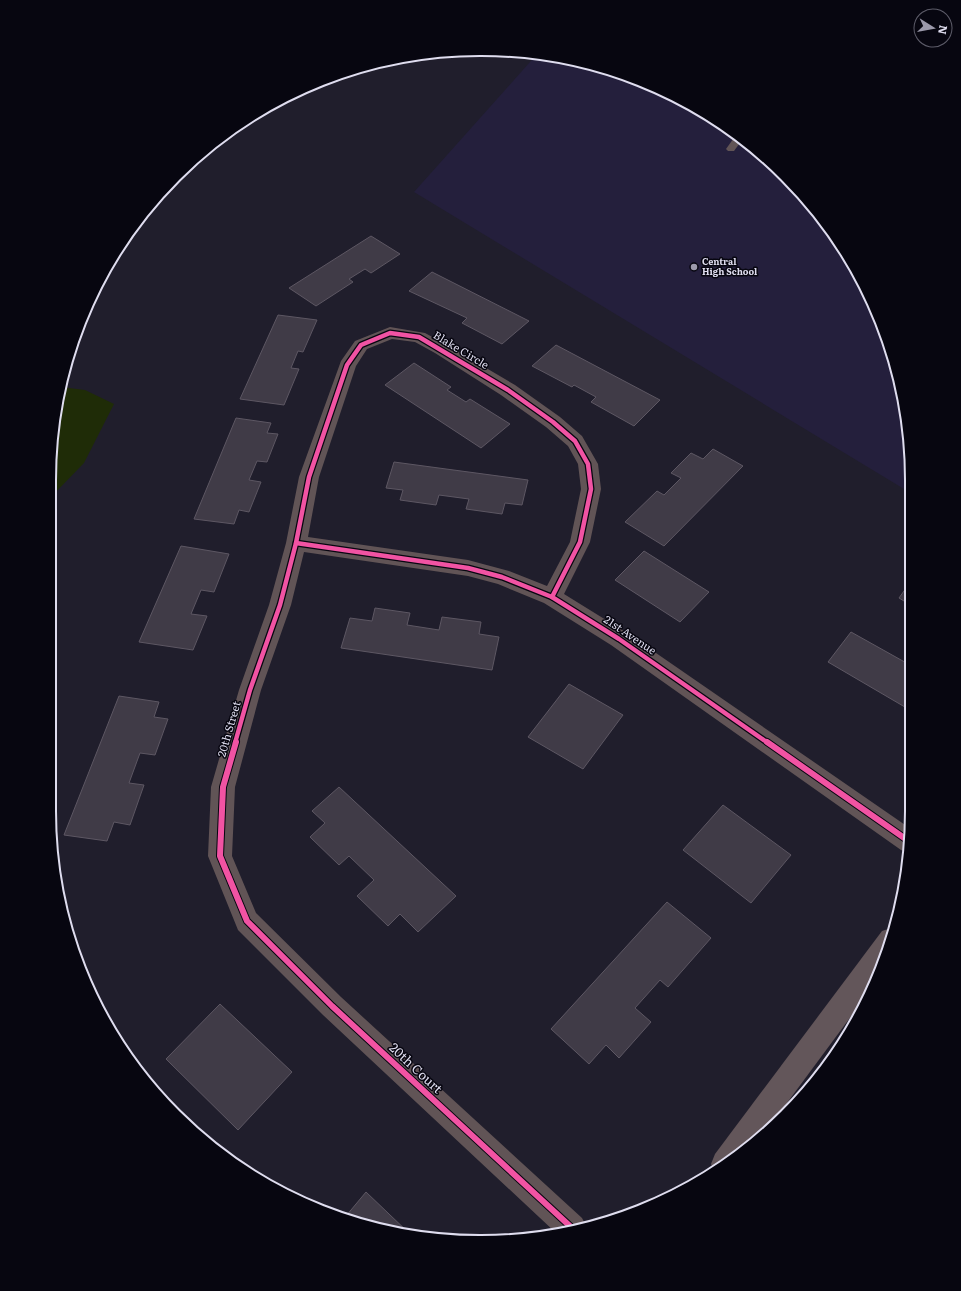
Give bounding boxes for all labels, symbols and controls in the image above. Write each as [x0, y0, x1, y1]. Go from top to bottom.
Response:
north arrow [913, 8, 953, 48]
text: N [935, 24, 953, 36]
place label: Central High School [702, 254, 758, 278]
marker: Central High School [689, 262, 699, 272]
street label: Blake Circle [431, 326, 493, 372]
street label: 21st Avenue [601, 611, 660, 658]
street label: 20th Street [212, 698, 244, 758]
street label: 20th Court [385, 1038, 448, 1098]

